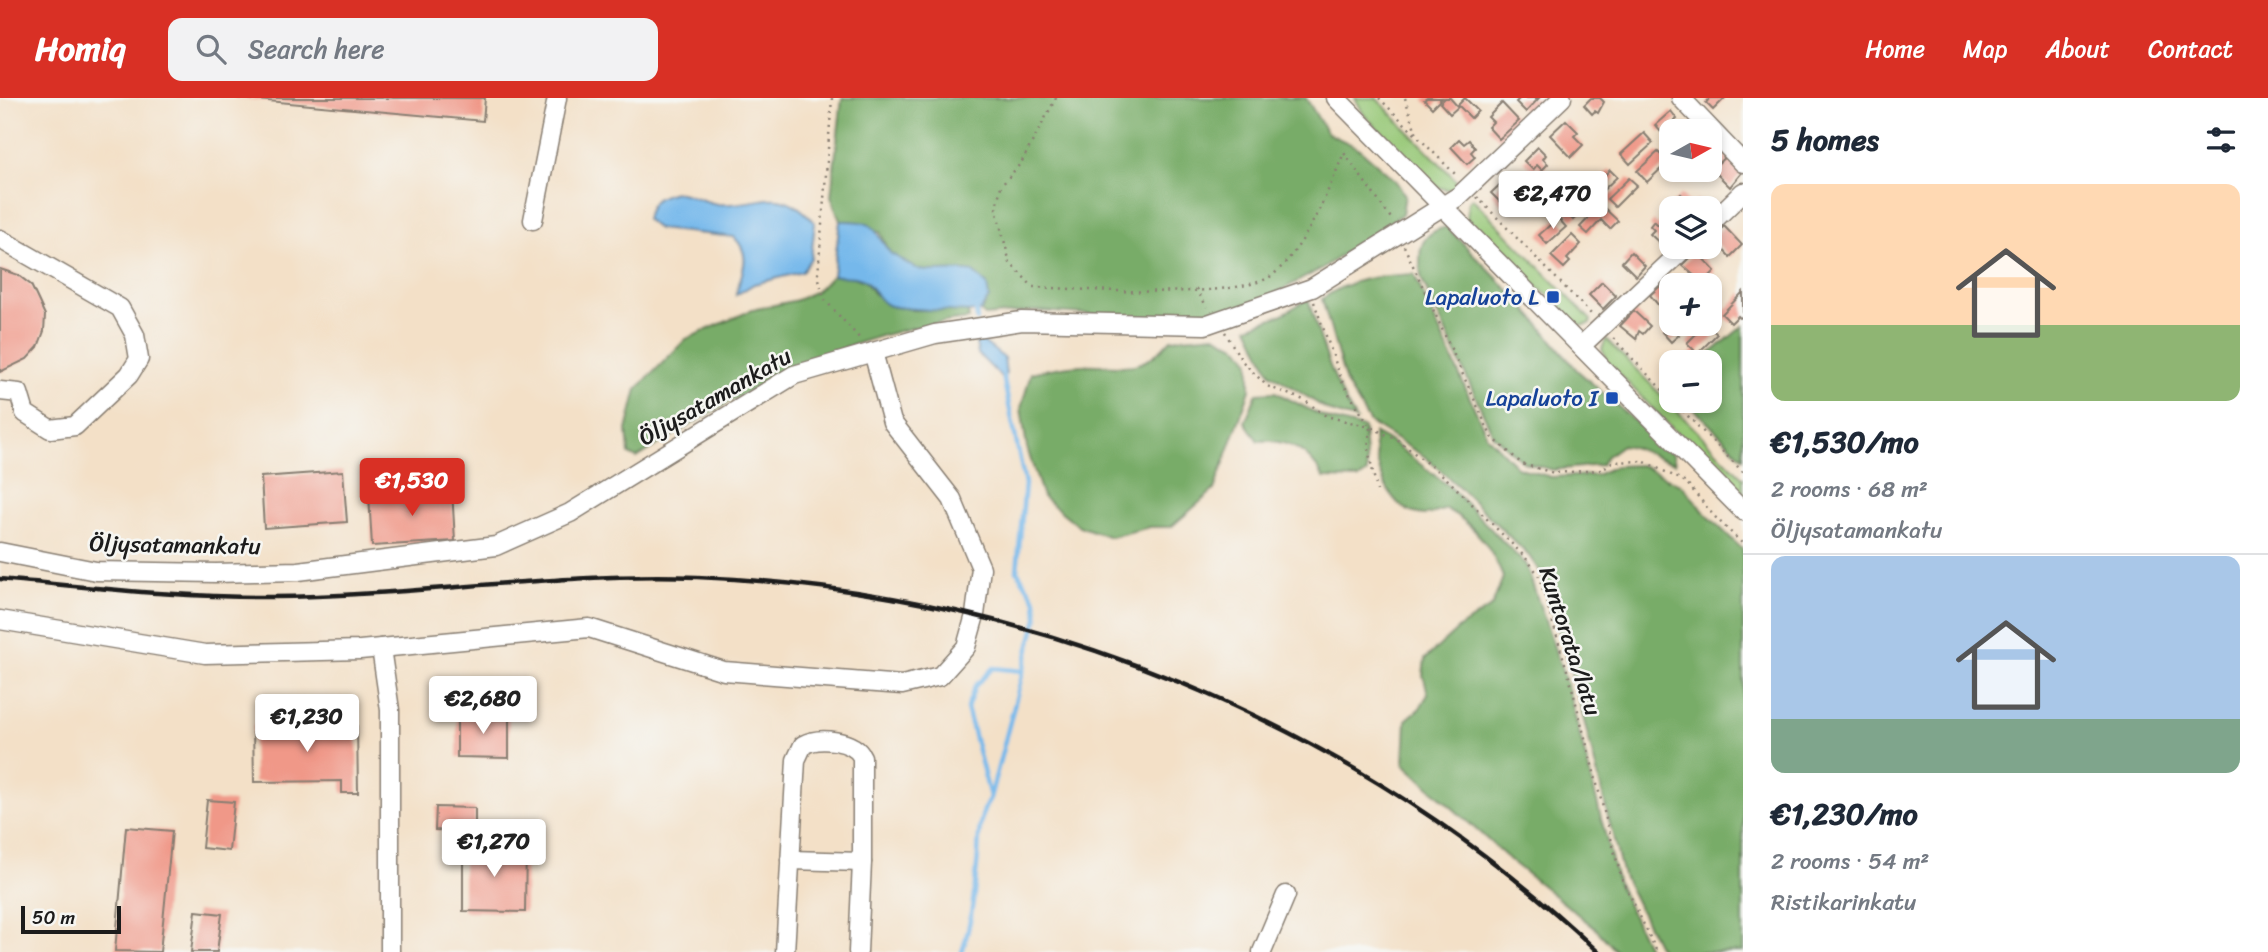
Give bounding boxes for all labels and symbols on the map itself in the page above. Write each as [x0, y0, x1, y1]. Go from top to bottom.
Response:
north arrow [1659, 119, 1722, 182]
pin: €2,470 [1496, 172, 1610, 231]
place label: Lapaluoto L [1425, 277, 1539, 318]
marker: Lapaluoto L [1545, 289, 1561, 305]
street label: Öljysatamankatu [631, 336, 800, 458]
place label: Lapaluoto I [1486, 378, 1600, 419]
marker: Lapaluoto I [1604, 390, 1620, 406]
pin: €1,530 [355, 458, 469, 518]
street label: Öljysatamankatu [89, 523, 262, 567]
street label: Kuntorata/latu [1527, 561, 1614, 722]
pin: €2,680 [426, 676, 540, 736]
pin: €1,230 [250, 694, 364, 754]
pin: €1,270 [437, 820, 551, 879]
scale bar [21, 903, 121, 935]

